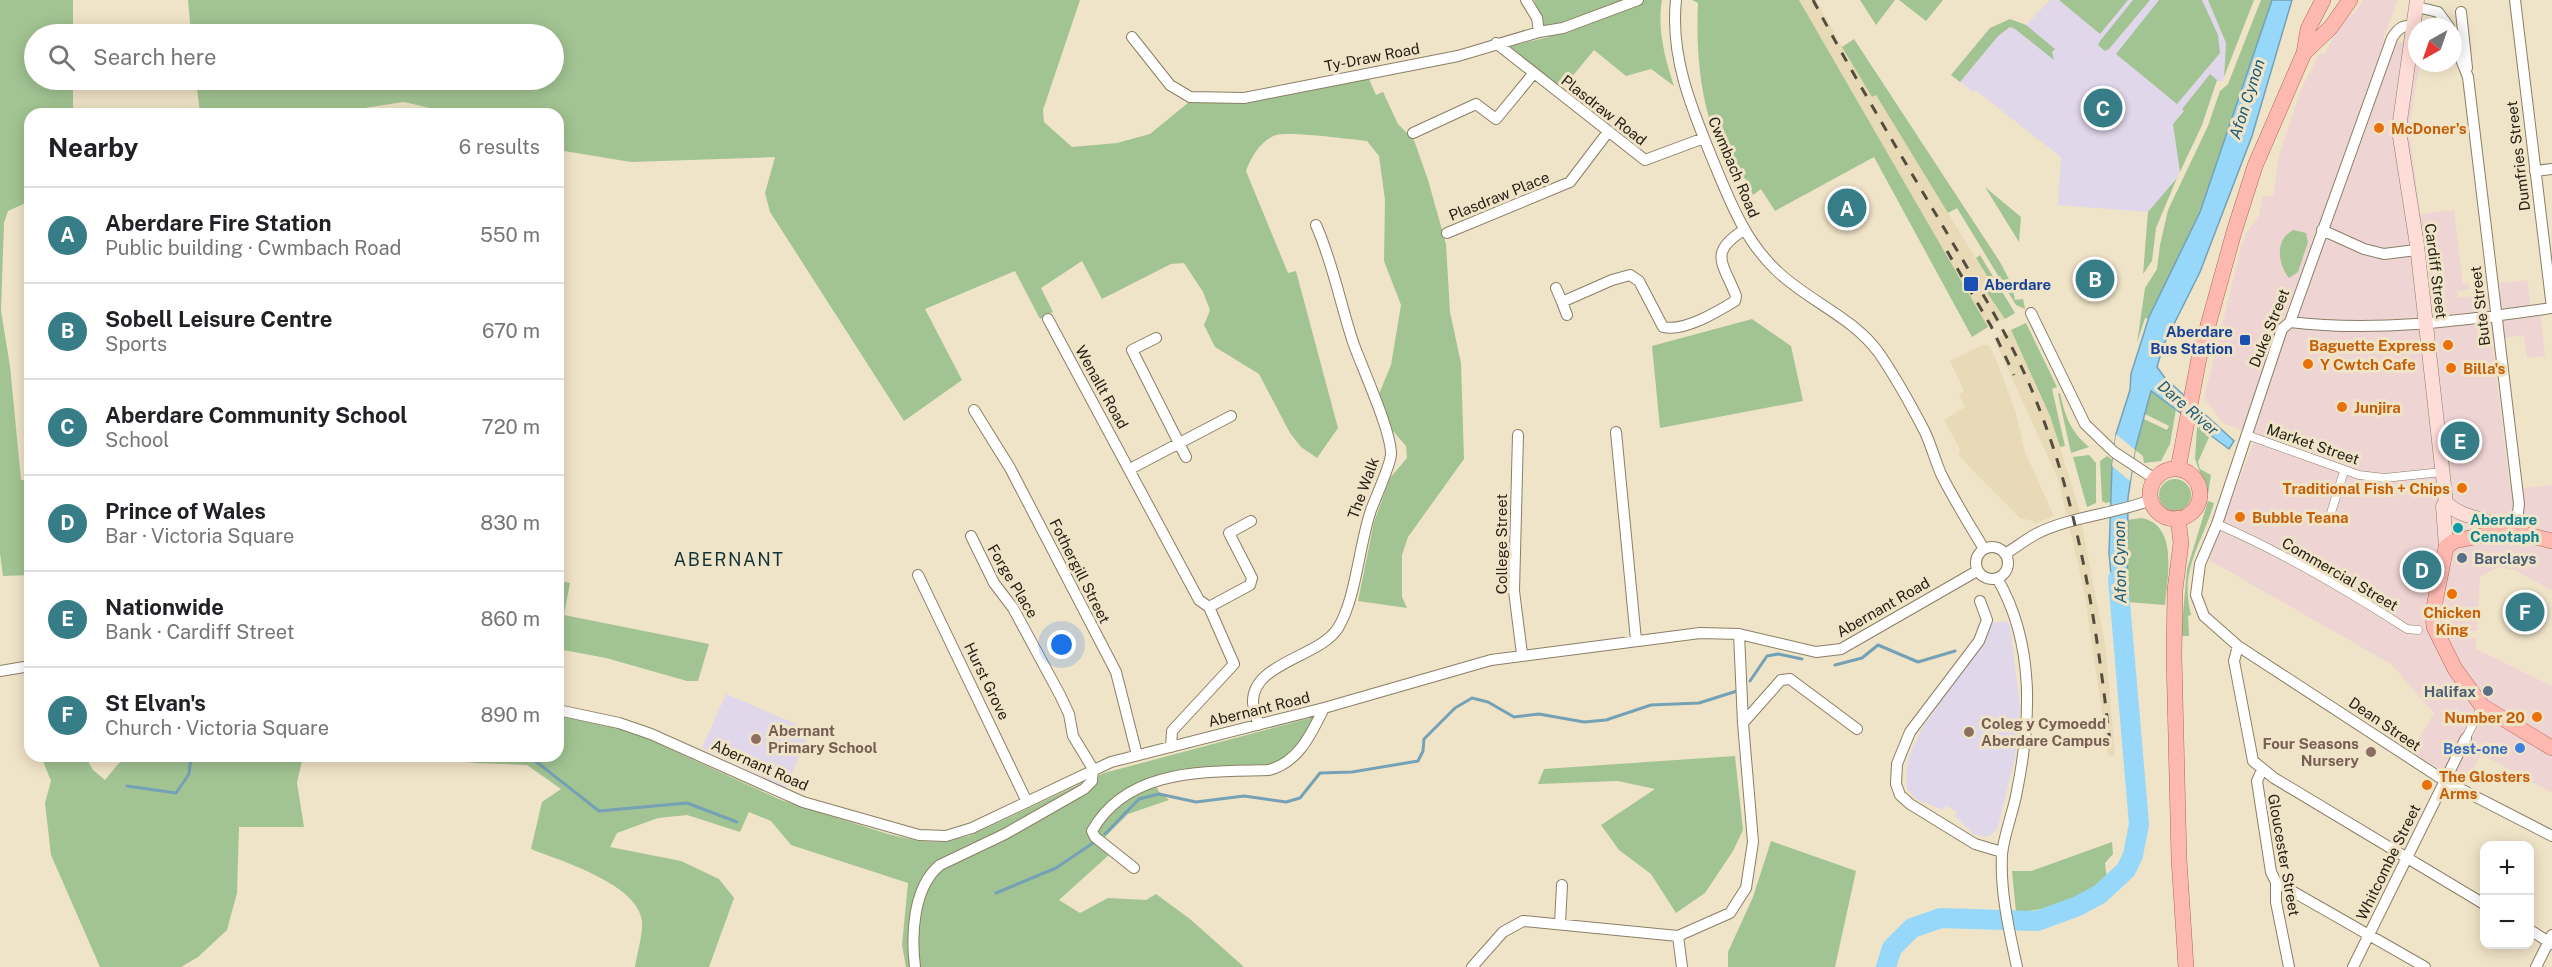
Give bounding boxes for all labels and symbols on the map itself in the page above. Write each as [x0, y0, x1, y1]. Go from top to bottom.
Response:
north arrow [2408, 18, 2462, 72]
street label: Ty-Draw Road [1323, 39, 1421, 75]
water label: Afon Cynon [2225, 57, 2269, 141]
street label: Plasdraw Road [1558, 71, 1650, 149]
pin: C [2084, 86, 2122, 130]
street label: Dumfries Street [2503, 100, 2533, 212]
street label: Cwmbach Road [1705, 114, 1763, 220]
place label: McDoner's [2391, 120, 2467, 137]
marker: McDoner's [2372, 121, 2386, 135]
street label: Plasdraw Place [1446, 168, 1552, 224]
pin: A [1828, 186, 1866, 230]
street label: Cardiff Street [2422, 222, 2450, 320]
pin: B [2076, 256, 2114, 302]
street label: Bute Street [2467, 265, 2493, 347]
marker: Aberdare [1962, 275, 1980, 293]
place label: Aberdare [1984, 276, 2051, 293]
street label: Duke Street [2246, 286, 2293, 370]
place label: Aberdare Bus Station [2150, 323, 2233, 357]
marker: Aberdare Bus Station [2238, 333, 2252, 347]
place label: Baguette Express [2309, 337, 2436, 354]
marker: Baguette Express [2441, 338, 2455, 352]
street label: Wenallt Road [1072, 342, 1132, 432]
place label: Y Cwtch Cafe [2320, 356, 2416, 373]
marker: Y Cwtch Cafe [2301, 357, 2315, 371]
place label: Billa's [2463, 360, 2506, 377]
marker: Billa's [2444, 361, 2458, 375]
water label: Dare River [2154, 376, 2223, 440]
place label: Junjira [2354, 399, 2401, 416]
marker: Junjira [2335, 400, 2349, 414]
pin: E [2440, 418, 2480, 464]
street label: Market Street [2264, 420, 2362, 468]
street label: The Walk [1344, 455, 1382, 521]
place label: Traditional Fish + Chips [2282, 480, 2450, 497]
marker: Traditional Fish + Chips [2455, 481, 2469, 495]
street label: College Street [1493, 494, 1510, 594]
place label: Bubble Teana [2252, 509, 2349, 526]
marker: Bubble Teana [2233, 510, 2247, 524]
place label: Aberdare Cenotaph [2470, 511, 2540, 545]
street label: Fothergill Street [1046, 516, 1114, 626]
water label: Afon Cynon [2110, 520, 2130, 604]
marker: Aberdare Cenotaph [2451, 521, 2465, 535]
street label: Commercial Street [2279, 534, 2401, 614]
street label: Forge Place [984, 541, 1042, 621]
pin: D [2402, 548, 2442, 592]
district label: ABERNANT [673, 549, 785, 570]
place label: Barclays [2474, 550, 2536, 567]
marker: Barclays [2455, 551, 2469, 565]
street label: Abernant Road [1834, 574, 1932, 640]
marker: Chicken King [2445, 587, 2459, 601]
pin: F [2506, 590, 2544, 634]
place label: Chicken King [2423, 604, 2481, 638]
your location [1047, 630, 1076, 659]
street label: Hurst Grove [961, 640, 1013, 722]
place label: Halifax [2424, 683, 2476, 700]
marker: Halifax [2481, 684, 2495, 698]
street label: Abernant Road [1206, 688, 1312, 730]
street label: Dean Street [2346, 694, 2424, 754]
place label: Number 20 [2444, 709, 2525, 726]
marker: Number 20 [2530, 710, 2544, 724]
place label: Coleg y Cymoedd Aberdare Campus [1981, 715, 2110, 749]
place label: Abernant Primary School [768, 722, 878, 756]
marker: Coleg y Cymoedd Aberdare Campus [1962, 725, 1976, 739]
marker: Abernant Primary School [749, 732, 763, 746]
place label: Four Seasons Nursery [2262, 735, 2360, 769]
street label: Abernant Road [709, 736, 811, 794]
place label: Best-one [2443, 740, 2508, 757]
marker: Best-one [2513, 741, 2527, 755]
marker: Four Seasons Nursery [2364, 745, 2378, 759]
place label: The Glosters Arms [2439, 768, 2530, 802]
marker: The Glosters Arms [2420, 778, 2434, 792]
street label: Gloucester Street [2265, 793, 2303, 918]
street label: Whitcombe Street [2353, 801, 2423, 923]

